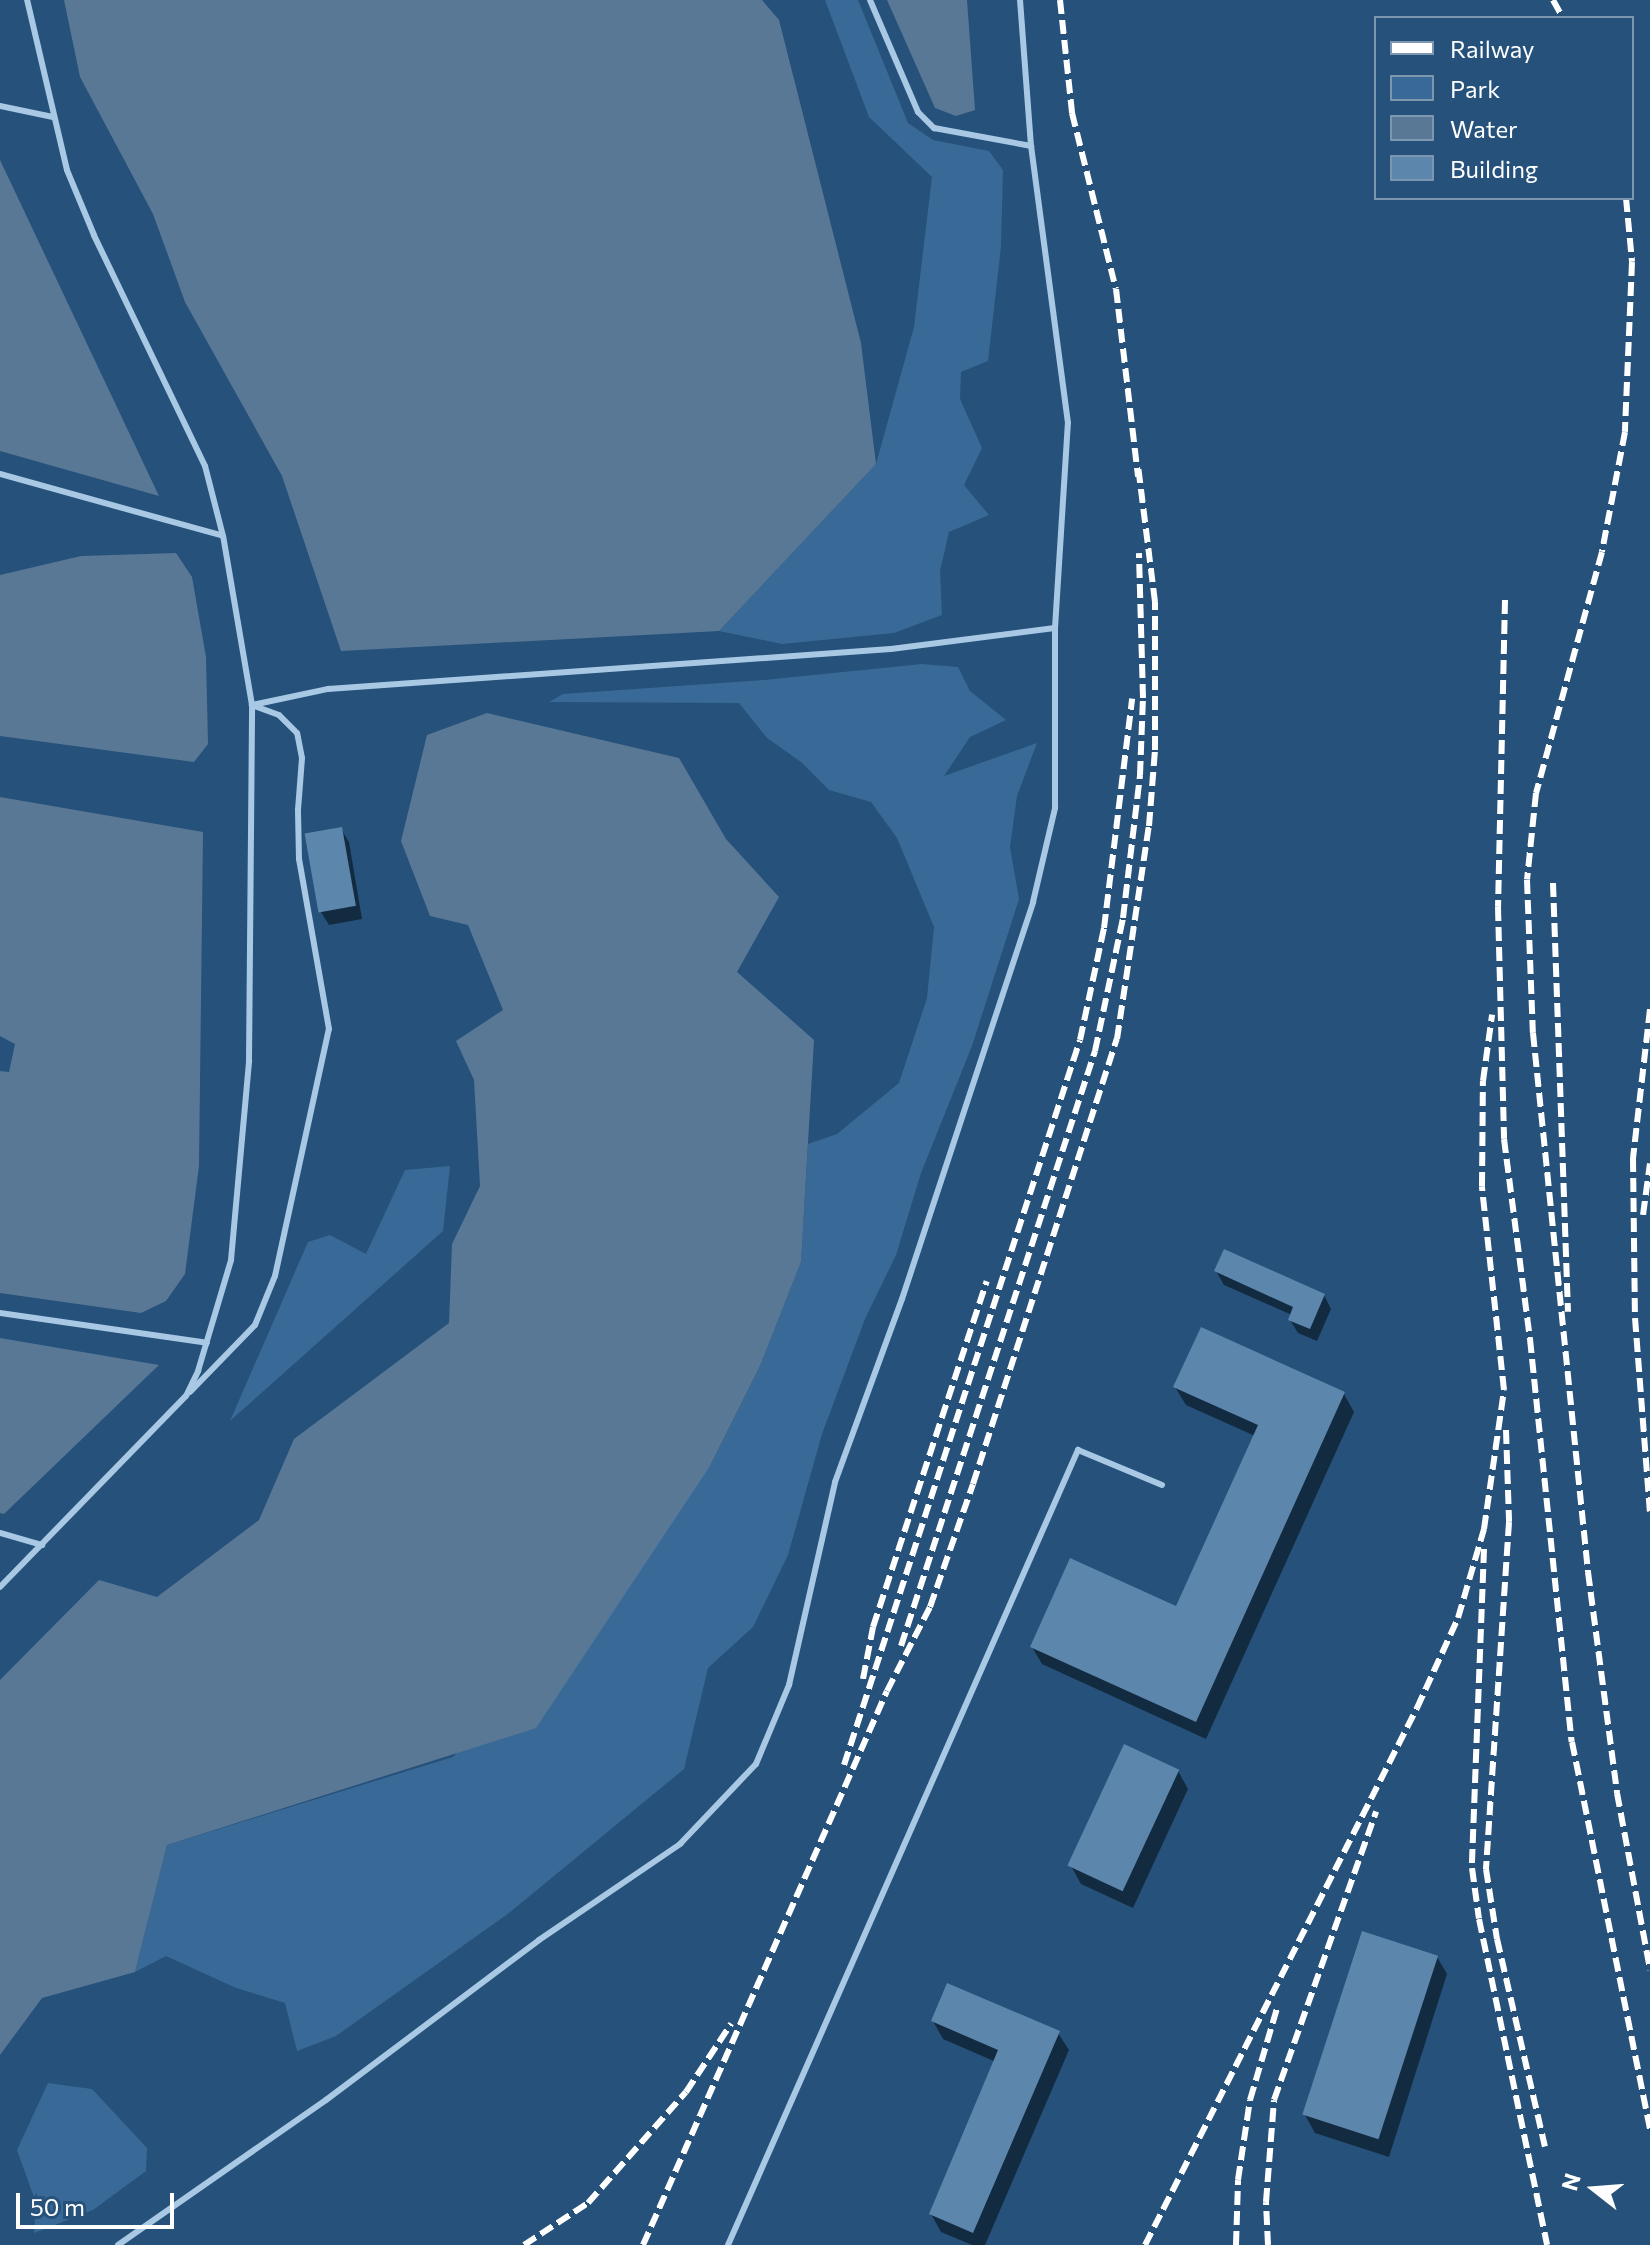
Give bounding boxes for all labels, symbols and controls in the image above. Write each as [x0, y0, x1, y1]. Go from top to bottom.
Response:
legend [1374, 16, 1634, 200]
text: Railway [1450, 34, 1535, 63]
text: Park [1450, 74, 1500, 103]
text: Water [1450, 114, 1518, 143]
text: Building [1450, 154, 1538, 183]
north arrow [1554, 2149, 1634, 2229]
text: N [1555, 2170, 1586, 2194]
scale bar [20, 2177, 178, 2227]
text: 50 m [30, 2192, 85, 2221]

